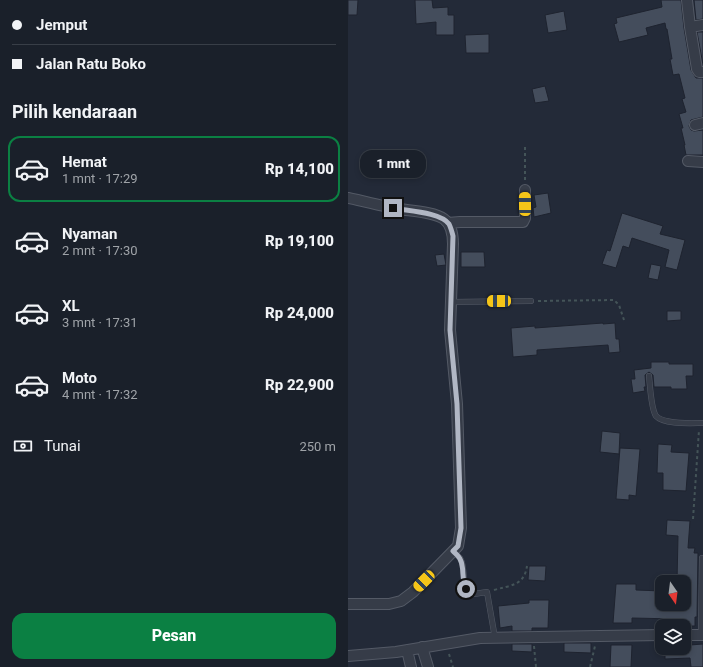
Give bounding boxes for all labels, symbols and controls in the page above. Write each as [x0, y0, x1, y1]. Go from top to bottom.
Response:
text: Jemput [36, 16, 87, 34]
text: Jalan Ratu Boko [36, 55, 146, 73]
text: Pilih kendaraan [12, 101, 137, 122]
callout: 1 mnt [360, 150, 426, 178]
icon: car [14, 151, 50, 187]
text: Hemat [62, 153, 107, 171]
text: 1 mnt [376, 156, 410, 171]
text: Rp 14,100 [265, 160, 334, 178]
text: 1 mnt · 17:29 [62, 171, 138, 186]
car [519, 192, 531, 216]
route end [384, 199, 402, 217]
icon: car [14, 223, 50, 259]
text: Nyaman [62, 225, 117, 243]
text: Rp 19,100 [265, 232, 334, 250]
text: 2 mnt · 17:30 [62, 243, 138, 258]
icon: car [14, 295, 50, 331]
car [487, 295, 511, 307]
text: XL [62, 297, 80, 315]
text: Rp 24,000 [265, 304, 334, 322]
text: 3 mnt · 17:31 [62, 315, 138, 330]
icon: car [14, 367, 50, 403]
text: Moto [62, 369, 97, 387]
text: Rp 22,900 [265, 376, 334, 394]
text: 4 mnt · 17:32 [62, 387, 138, 402]
icon: cash [12, 435, 34, 457]
text: Tunai [44, 437, 81, 455]
text: 250 m [299, 439, 336, 454]
car [411, 568, 437, 594]
north arrow [655, 575, 691, 611]
map controls [655, 575, 691, 655]
route start [457, 580, 475, 598]
button: Pesan [12, 613, 336, 659]
button: layers [655, 619, 691, 655]

